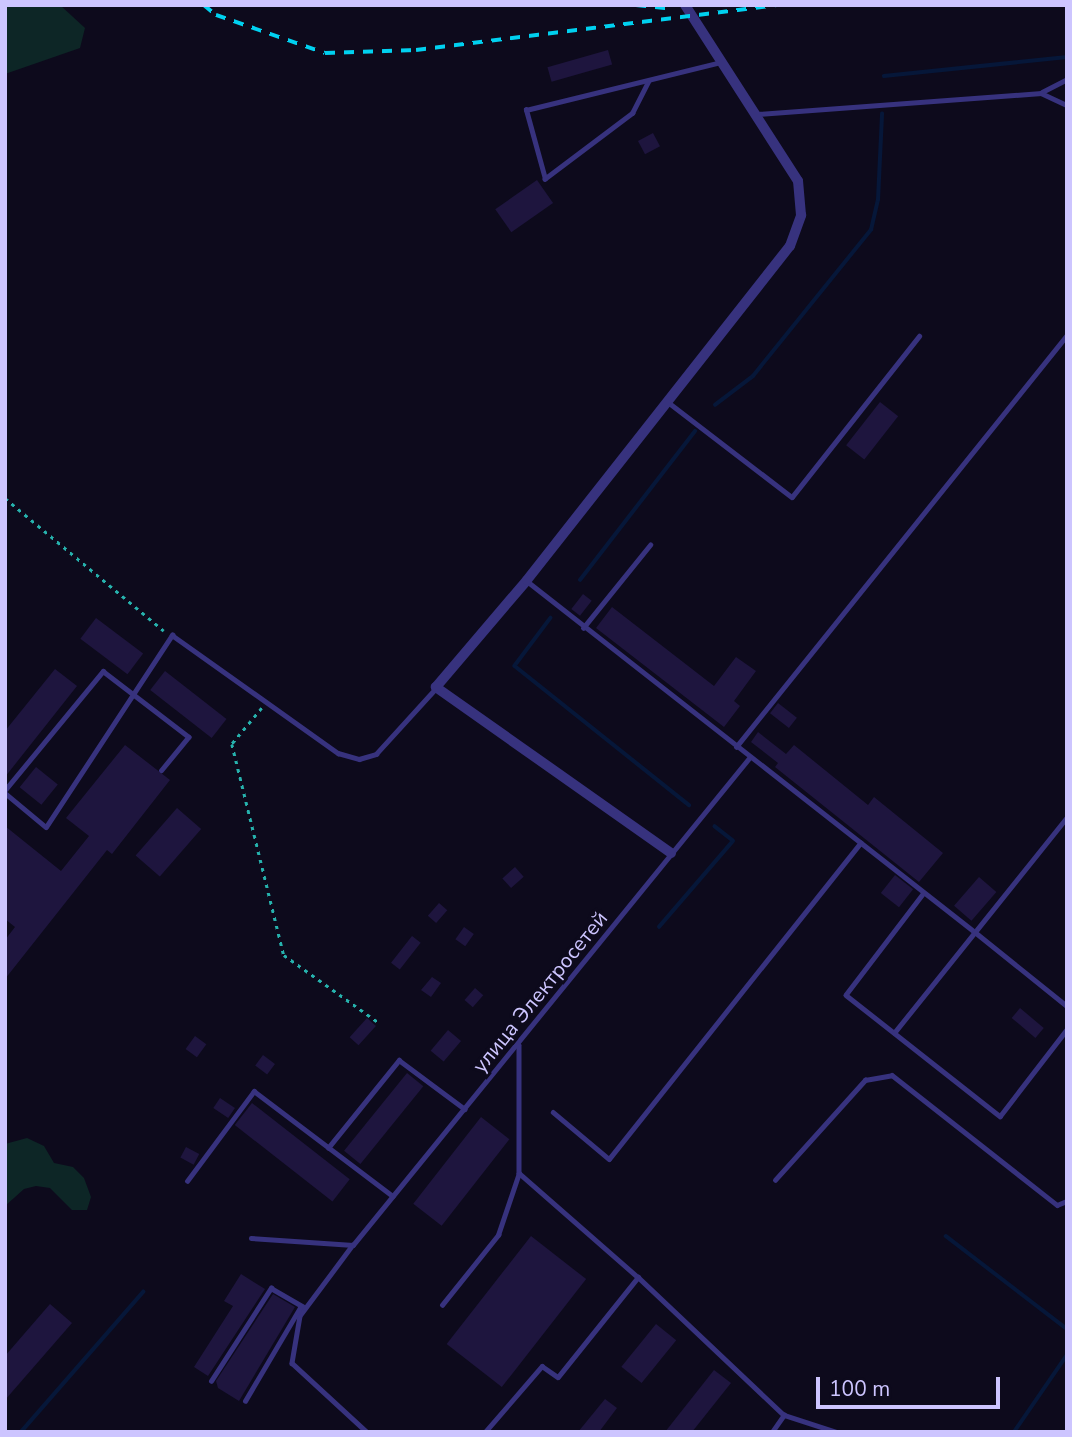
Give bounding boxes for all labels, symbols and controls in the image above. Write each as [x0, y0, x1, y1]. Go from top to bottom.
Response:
street label: улица Электросетей [467, 906, 613, 1078]
scale bar [820, 1364, 1004, 1408]
text: 100 m [829, 1375, 890, 1403]

